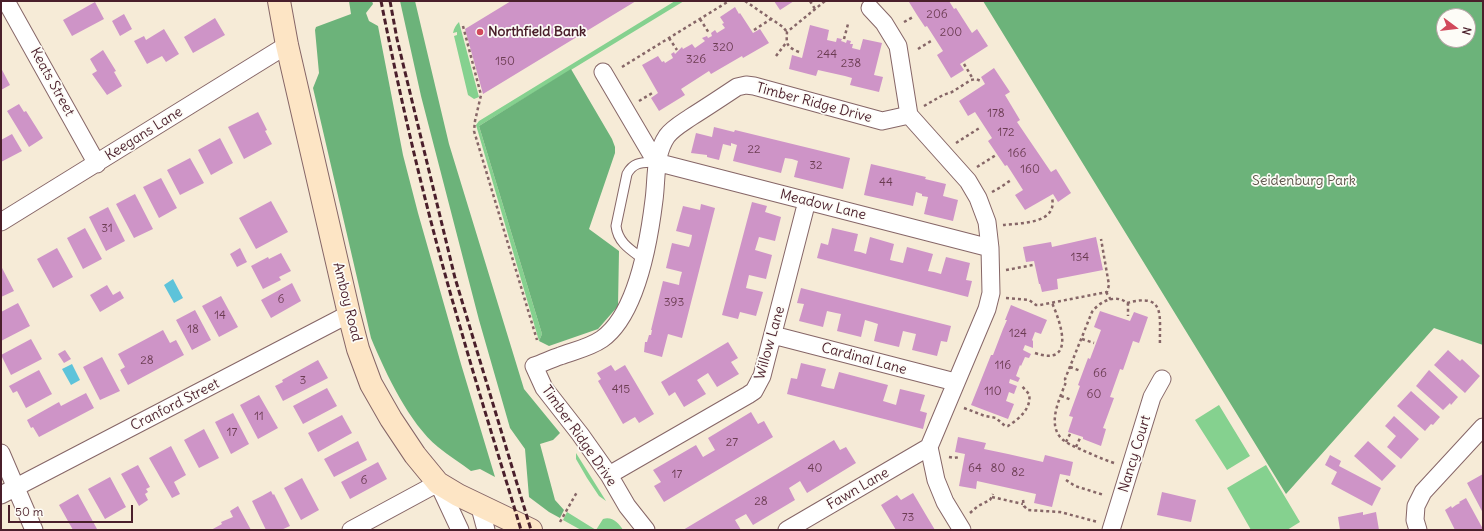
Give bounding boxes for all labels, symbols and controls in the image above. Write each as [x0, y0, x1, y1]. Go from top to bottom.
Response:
house number: 206 [926, 8, 948, 22]
north arrow [1436, 8, 1476, 48]
place label: Northfield Bank [488, 24, 586, 40]
text: N [1459, 25, 1474, 36]
house number: 200 [940, 26, 962, 40]
marker: Northfield Bank [475, 27, 485, 37]
house number: 320 [712, 41, 734, 55]
street label: Keats Street [26, 45, 78, 119]
house number: 244 [817, 48, 837, 62]
house number: 326 [686, 53, 706, 67]
house number: 150 [495, 55, 515, 69]
house number: 238 [841, 57, 861, 71]
street label: Timber Ridge Drive [754, 79, 874, 127]
street label: Keegans Lane [102, 104, 186, 164]
house number: 178 [987, 107, 1005, 121]
house number: 172 [997, 126, 1015, 140]
house number: 22 [747, 143, 761, 157]
house number: 166 [1008, 147, 1026, 161]
house number: 32 [809, 159, 823, 173]
house number: 160 [1020, 163, 1040, 177]
park label: Seidenburg Park [1252, 173, 1356, 189]
house number: 44 [879, 176, 893, 190]
street label: Meadow Lane [778, 186, 868, 224]
house number: 31 [101, 222, 113, 236]
house number: 134 [1071, 251, 1089, 265]
street label: Amboy Road [329, 261, 365, 343]
house number: 6 [278, 293, 284, 307]
house number: 393 [664, 296, 684, 310]
street label: Willow Lane [752, 304, 788, 382]
house number: 14 [214, 309, 226, 323]
house number: 18 [187, 323, 199, 337]
house number: 124 [1009, 327, 1027, 341]
street label: Cardinal Lane [819, 340, 909, 378]
house number: 28 [140, 354, 154, 368]
house number: 116 [995, 359, 1011, 373]
house number: 66 [1093, 367, 1107, 381]
house number: 3 [300, 374, 306, 388]
street label: Cranford Street [128, 375, 222, 435]
street label: Timber Ridge Drive [538, 382, 620, 490]
house number: 415 [612, 383, 630, 397]
house number: 110 [984, 385, 1002, 399]
house number: 60 [1087, 388, 1101, 402]
house number: 11 [254, 410, 264, 424]
street label: Nancy Court [1115, 413, 1155, 495]
house number: 17 [227, 426, 237, 440]
house number: 27 [726, 436, 738, 450]
house number: 40 [808, 462, 822, 476]
house number: 64 [968, 462, 982, 476]
house number: 80 [991, 462, 1005, 476]
street label: Fawn Lane [824, 465, 892, 513]
house number: 82 [1011, 466, 1025, 480]
house number: 17 [672, 468, 682, 482]
house number: 6 [361, 474, 367, 488]
house number: 28 [754, 495, 768, 509]
scale bar [10, 497, 135, 523]
text: 50 m [15, 504, 43, 519]
house number: 73 [902, 511, 914, 525]

